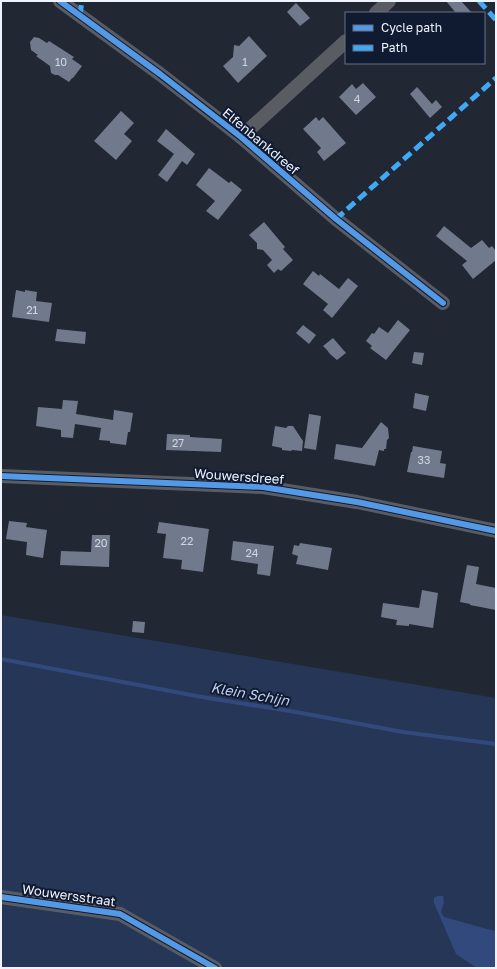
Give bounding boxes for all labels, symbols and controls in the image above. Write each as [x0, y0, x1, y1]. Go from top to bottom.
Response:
legend [345, 12, 485, 64]
text: Cycle path [381, 20, 442, 35]
text: Path [381, 40, 408, 55]
house number: 10 [55, 55, 67, 68]
house number: 1 [242, 55, 248, 68]
house number: 4 [354, 92, 361, 105]
street label: Elfenbankdreef [219, 104, 303, 178]
house number: 21 [26, 303, 38, 316]
house number: 27 [172, 436, 184, 449]
house number: 33 [418, 453, 430, 466]
street label: Wouwersdreef [193, 465, 285, 487]
house number: 22 [181, 534, 193, 547]
house number: 20 [94, 536, 108, 549]
house number: 24 [245, 546, 259, 559]
water label: Klein Schijn [210, 678, 292, 709]
street label: Wouwersstraat [21, 881, 117, 909]

